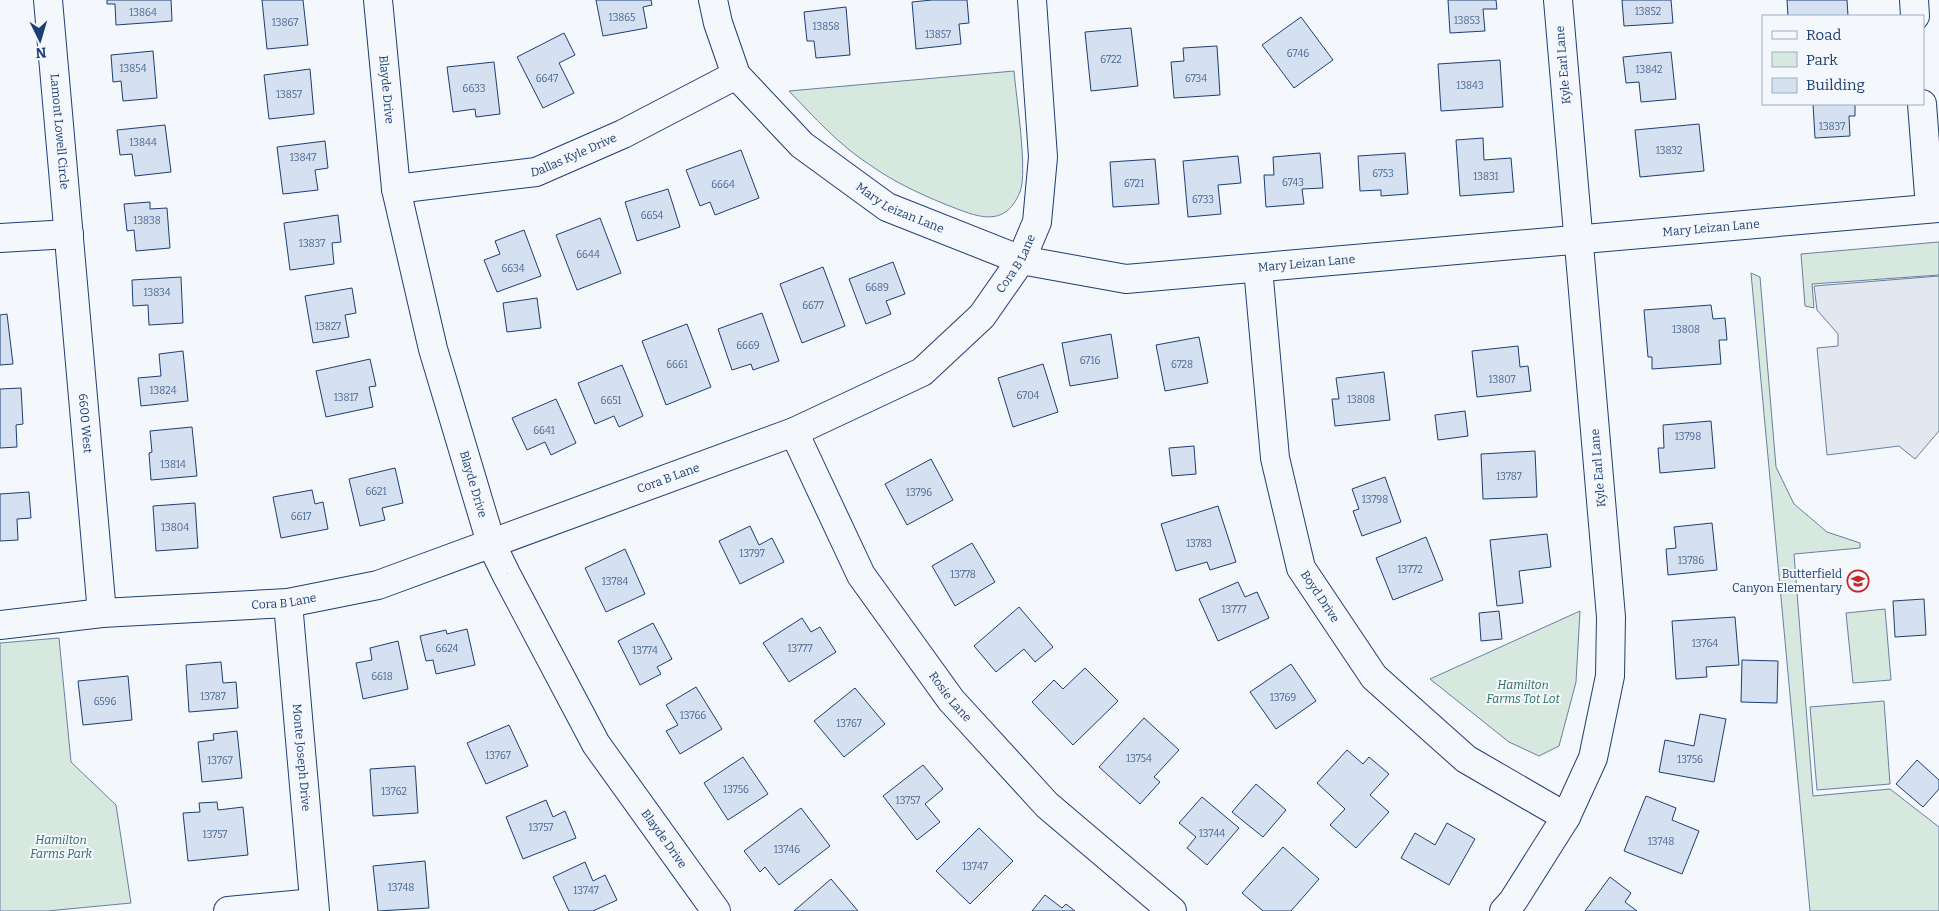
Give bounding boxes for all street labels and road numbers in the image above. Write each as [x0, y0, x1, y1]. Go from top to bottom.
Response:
street label: Kyle Earl Lane [1553, 25, 1573, 105]
street label: Blayde Drive [376, 55, 397, 125]
street label: Lamont Lowell Circle [48, 73, 72, 190]
street label: Dallas Kyle Drive [530, 131, 619, 180]
street label: Mary Leizan Lane [853, 180, 946, 236]
street label: Mary Leizan Lane [1662, 217, 1760, 239]
street label: Cora B Lane [993, 232, 1038, 296]
street label: Mary Leizan Lane [1257, 252, 1356, 274]
street label: 6600 West [76, 393, 95, 455]
street label: Kyle Earl Lane [1588, 428, 1608, 508]
street label: Blayde Drive [457, 449, 490, 519]
street label: Cora B Lane [635, 460, 701, 496]
street label: Boyd Drive [1298, 568, 1342, 625]
street label: Cora B Lane [251, 590, 318, 612]
street label: Rosie Lane [926, 669, 974, 725]
street label: Monte Joseph Drive [290, 703, 313, 812]
street label: Blayde Drive [638, 807, 690, 871]

